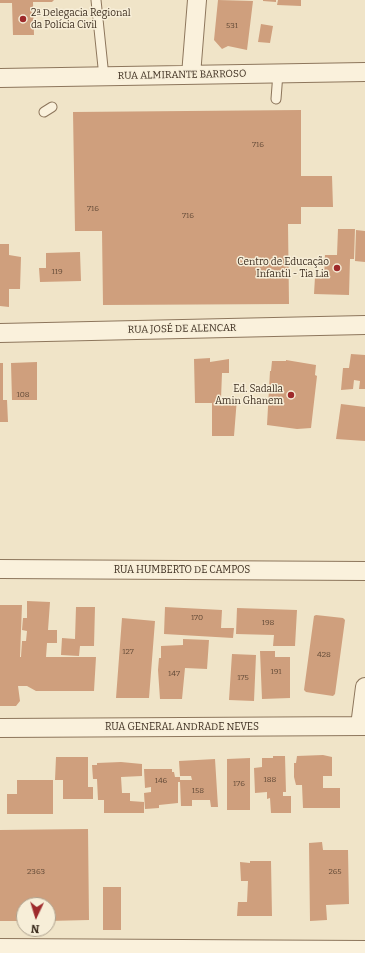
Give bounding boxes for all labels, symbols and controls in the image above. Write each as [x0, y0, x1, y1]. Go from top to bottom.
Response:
place label: 2ª Delegacia Regional da Polícia Civil [31, 7, 131, 30]
marker: 2ª Delegacia Regional da Polícia Civil [18, 14, 28, 24]
house number: 531 [226, 21, 238, 31]
street label: RUA ALMIRANTE BARROSO [118, 68, 246, 82]
house number: 716 [252, 140, 264, 150]
house number: 716 [87, 204, 99, 214]
house number: 716 [182, 211, 194, 221]
place label: Centro de Educação Infantil - Tia Lia [237, 256, 329, 280]
marker: Centro de Educação Infantil - Tia Lia [332, 263, 342, 273]
house number: 119 [51, 267, 63, 277]
street label: RUA JOSÉ DE ALENCAR [128, 322, 236, 336]
place label: Ed. Sadalla Amin Ghanem [215, 383, 283, 406]
house number: 108 [16, 390, 30, 400]
marker: Ed. Sadalla Amin Ghanem [286, 390, 296, 400]
street label: RUA HUMBERTO DE CAMPOS [114, 564, 250, 576]
house number: 170 [191, 613, 203, 623]
house number: 198 [262, 618, 274, 628]
house number: 127 [122, 647, 134, 657]
house number: 428 [317, 650, 331, 660]
house number: 191 [270, 667, 282, 677]
house number: 147 [168, 669, 180, 679]
house number: 175 [237, 673, 249, 683]
street label: RUA GENERAL ANDRADE NEVES [105, 721, 259, 733]
house number: 188 [264, 775, 276, 785]
house number: 146 [155, 776, 167, 786]
house number: 176 [233, 779, 245, 789]
house number: 158 [192, 786, 204, 796]
house number: 2363 [27, 867, 45, 877]
house number: 265 [328, 867, 342, 877]
north arrow [16, 897, 56, 937]
text: N [31, 922, 40, 935]

